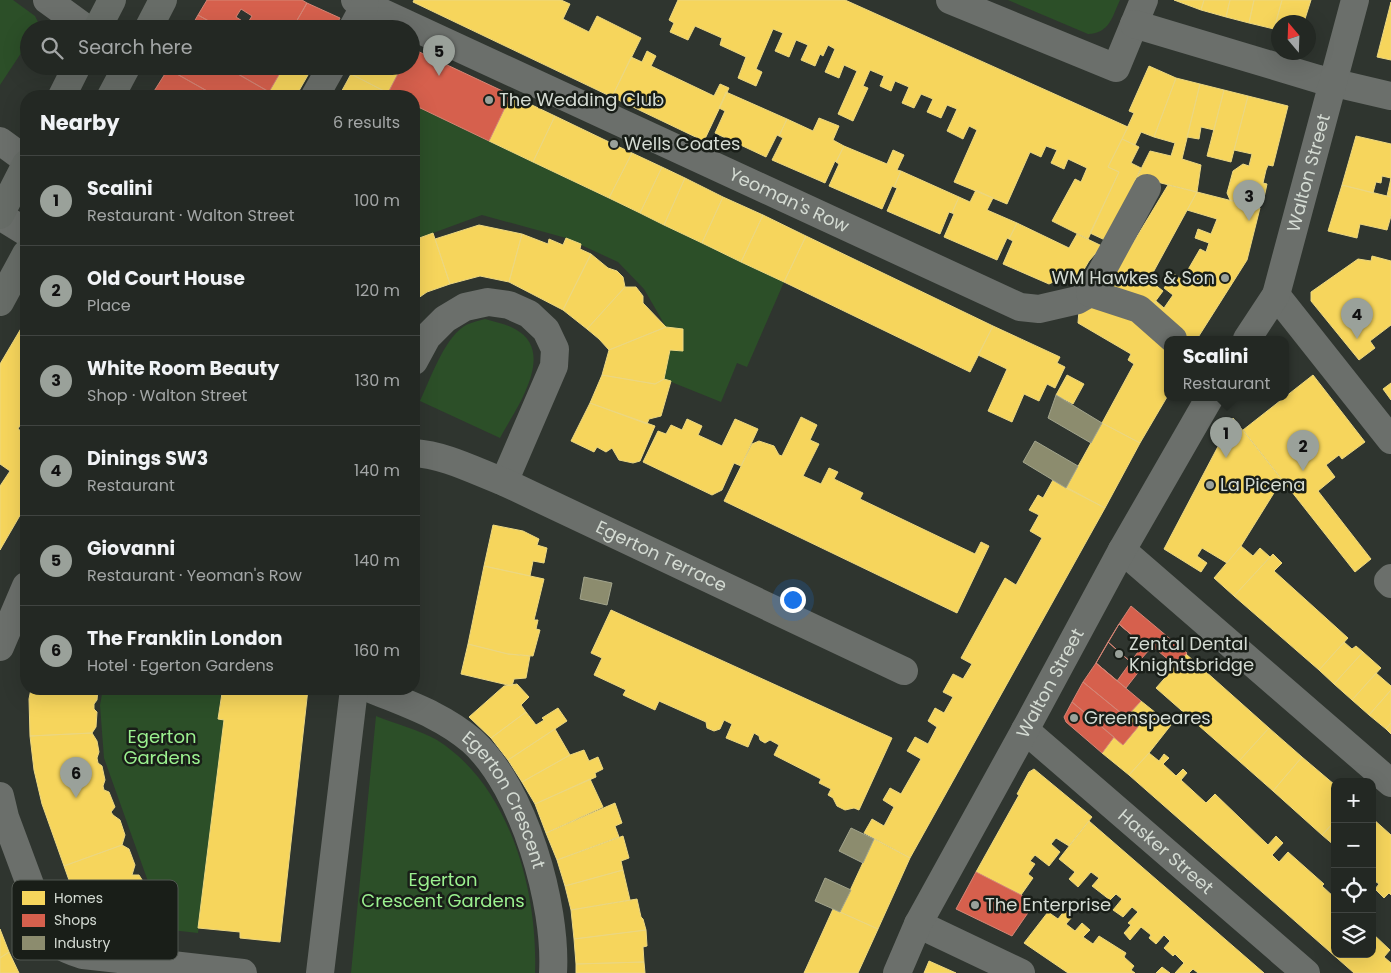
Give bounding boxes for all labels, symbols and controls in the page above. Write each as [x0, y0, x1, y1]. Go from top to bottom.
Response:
north arrow [1271, 15, 1316, 60]
search box [20, 20, 420, 75]
icon: search [38, 34, 66, 62]
text: Search here [78, 34, 192, 61]
pin: 5 [423, 35, 455, 76]
place label: The Wedding Club [499, 87, 664, 112]
marker: The Wedding Club [483, 94, 495, 106]
text: Nearby [40, 108, 120, 137]
text: 6 results [333, 111, 400, 134]
street label: Walton Street [1280, 111, 1336, 235]
place label: Wells Coates [624, 131, 740, 156]
marker: Wells Coates [608, 138, 620, 150]
street label: Yeoman's Row [725, 161, 854, 239]
text: Scalini [87, 175, 153, 202]
pin: 3 [1233, 180, 1265, 221]
text: 1 [53, 189, 59, 212]
text: 100 m [354, 189, 400, 212]
text: Restaurant · Walton Street [87, 204, 294, 227]
text: Old Court House [87, 265, 245, 292]
place label: WM Hawkes & Son [1051, 265, 1215, 290]
marker: WM Hawkes & Son [1219, 272, 1231, 284]
text: 2 [51, 279, 61, 302]
text: 120 m [355, 279, 400, 302]
text: Place [87, 294, 131, 317]
pin: 4 [1341, 298, 1373, 339]
popup [1164, 336, 1289, 401]
text: Scalini [1183, 343, 1248, 370]
text: White Room Beauty [87, 355, 279, 382]
text: 3 [51, 369, 61, 392]
text: 130 m [355, 369, 400, 392]
text: Restaurant [1183, 372, 1270, 395]
text: Shop · Walton Street [87, 384, 247, 407]
pin: 1 [1210, 417, 1242, 458]
pin: 2 [1287, 430, 1319, 471]
text: Dinings SW3 [87, 445, 208, 472]
text: 4 [51, 459, 61, 482]
text: 140 m [354, 459, 400, 482]
place label: La Picena [1220, 472, 1305, 497]
text: Restaurant [87, 474, 175, 497]
marker: La Picena [1204, 479, 1216, 491]
street label: Egerton Terrace [592, 514, 731, 598]
text: Giovanni [87, 535, 175, 562]
text: 5 [51, 549, 61, 572]
text: 140 m [354, 549, 400, 572]
text: Restaurant · Yeoman's Row [87, 564, 302, 587]
your location [780, 587, 806, 613]
street label: Walton Street [1010, 624, 1090, 742]
text: The Franklin London [87, 625, 283, 652]
place label: Zental Dental Knightsbridge [1129, 631, 1254, 677]
text: 6 [51, 639, 61, 662]
text: 160 m [354, 639, 400, 662]
marker: Zental Dental Knightsbridge [1113, 648, 1125, 660]
text: Hotel · Egerton Gardens [87, 654, 274, 677]
place label: Greenspeares [1084, 705, 1211, 730]
marker: Greenspeares [1068, 712, 1080, 724]
park label: Egerton Gardens [123, 724, 201, 770]
street label: Egerton Crescent [457, 725, 552, 871]
pin: 6 [60, 757, 92, 798]
map controls [1331, 778, 1376, 958]
button: + [1331, 778, 1376, 823]
street label: Hasker Street [1113, 803, 1219, 900]
button: − [1331, 823, 1376, 868]
park label: Egerton Crescent Gardens [361, 867, 525, 913]
button: locate [1331, 868, 1376, 913]
legend [12, 880, 178, 960]
text: Homes [54, 888, 103, 908]
place label: The Enterprise [985, 892, 1111, 917]
marker: The Enterprise [969, 899, 981, 911]
text: Shops [54, 910, 97, 930]
button: layers [1331, 913, 1376, 958]
text: Industry [54, 933, 110, 953]

